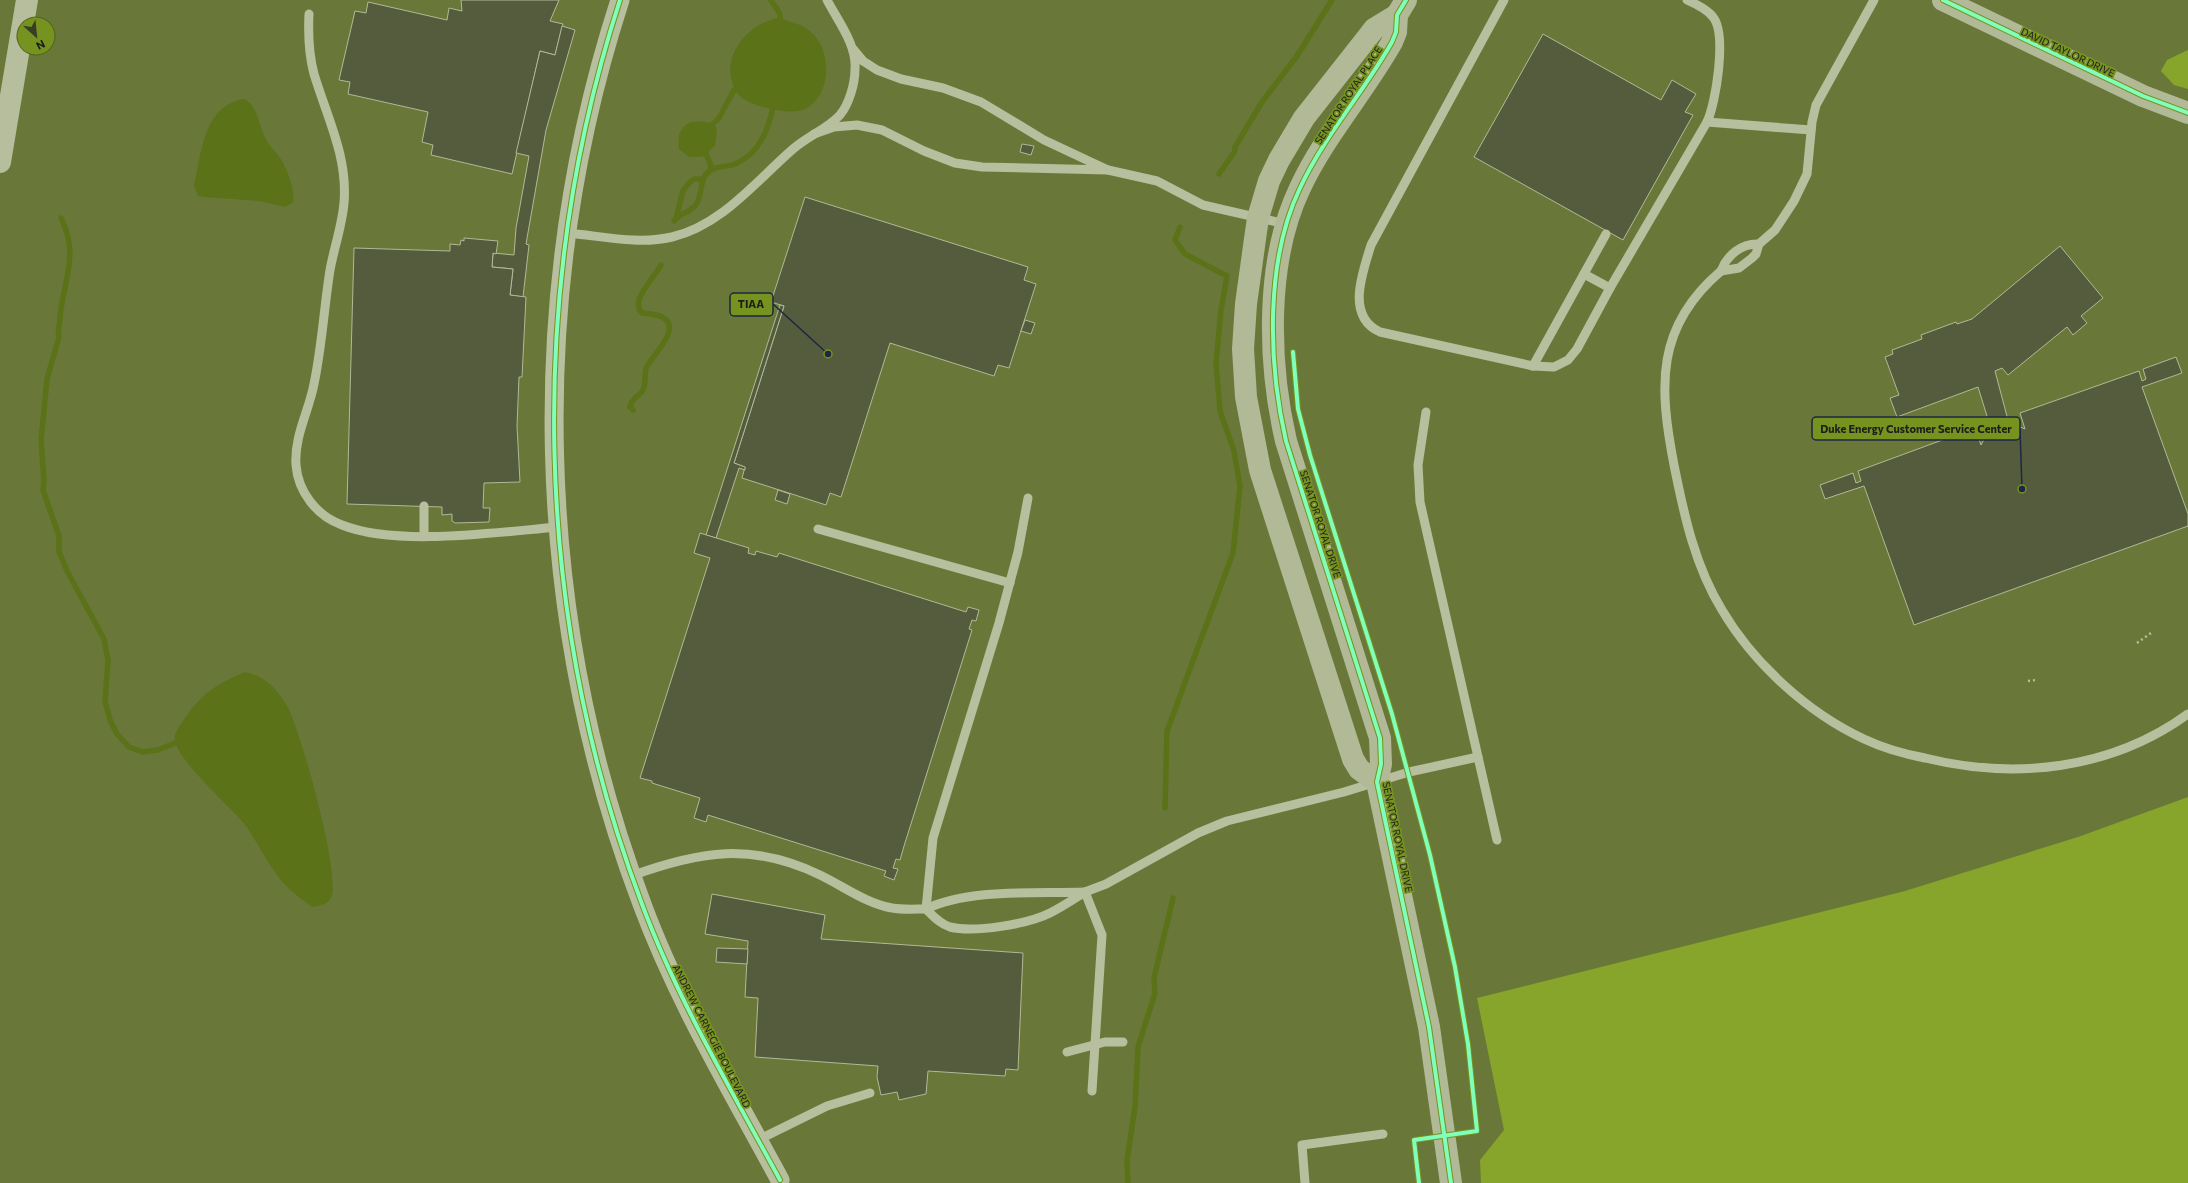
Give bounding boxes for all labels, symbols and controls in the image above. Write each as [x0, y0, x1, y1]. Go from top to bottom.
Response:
north arrow [16, 16, 56, 56]
street label: DAVID TAYLOR DRIVE [2019, 25, 2117, 79]
text: N [34, 38, 47, 53]
street label: SENATOR ROYAL PLACE [1312, 44, 1384, 146]
callout: TIAA [730, 293, 773, 316]
text: TIAA [738, 297, 764, 310]
callout: Duke Energy Customer Service Center [1812, 417, 2020, 440]
text: Duke Energy Customer Service Center [1820, 422, 2012, 435]
street label: SENATOR ROYAL DRIVE [1298, 469, 1344, 579]
street label: SENATOR ROYAL DRIVE [1380, 781, 1416, 893]
street label: ANDREW CARNEGIE BOULEVARD [671, 962, 753, 1110]

